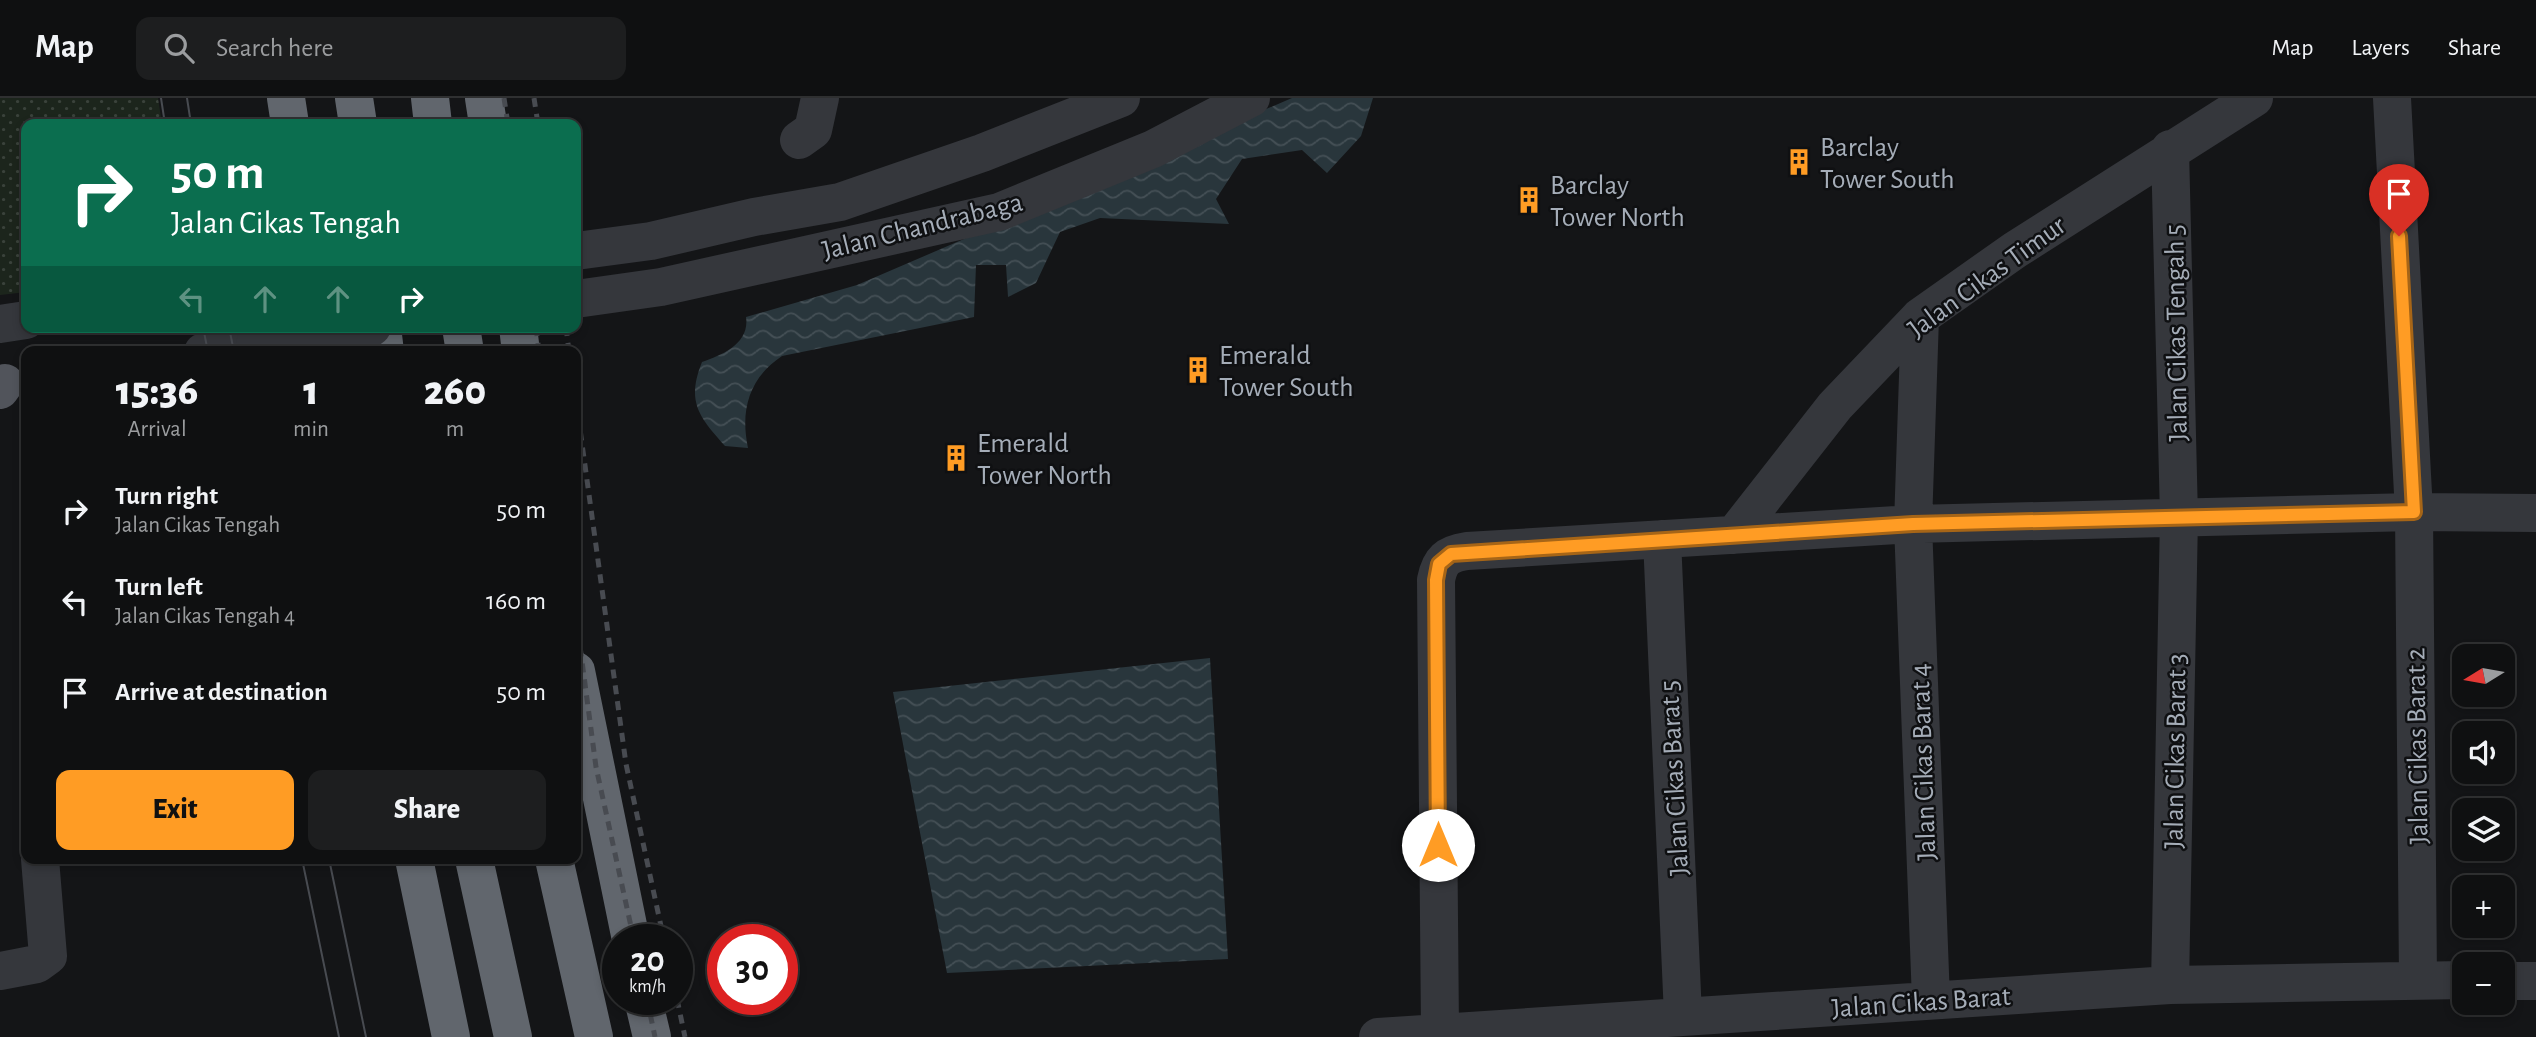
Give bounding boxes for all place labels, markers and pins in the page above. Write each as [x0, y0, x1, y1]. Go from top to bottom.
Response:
place label: Barclay Tower South [1820, 134, 1954, 194]
building icon: Barclay Tower South [1784, 147, 1814, 177]
pin [2369, 164, 2429, 236]
place label: Barclay Tower North [1550, 172, 1685, 232]
building icon: Barclay Tower North [1514, 185, 1544, 215]
place label: Emerald Tower South [1219, 342, 1353, 402]
building icon: Emerald Tower South [1183, 355, 1213, 385]
place label: Emerald Tower North [977, 430, 1112, 490]
building icon: Emerald Tower North [941, 443, 971, 473]

